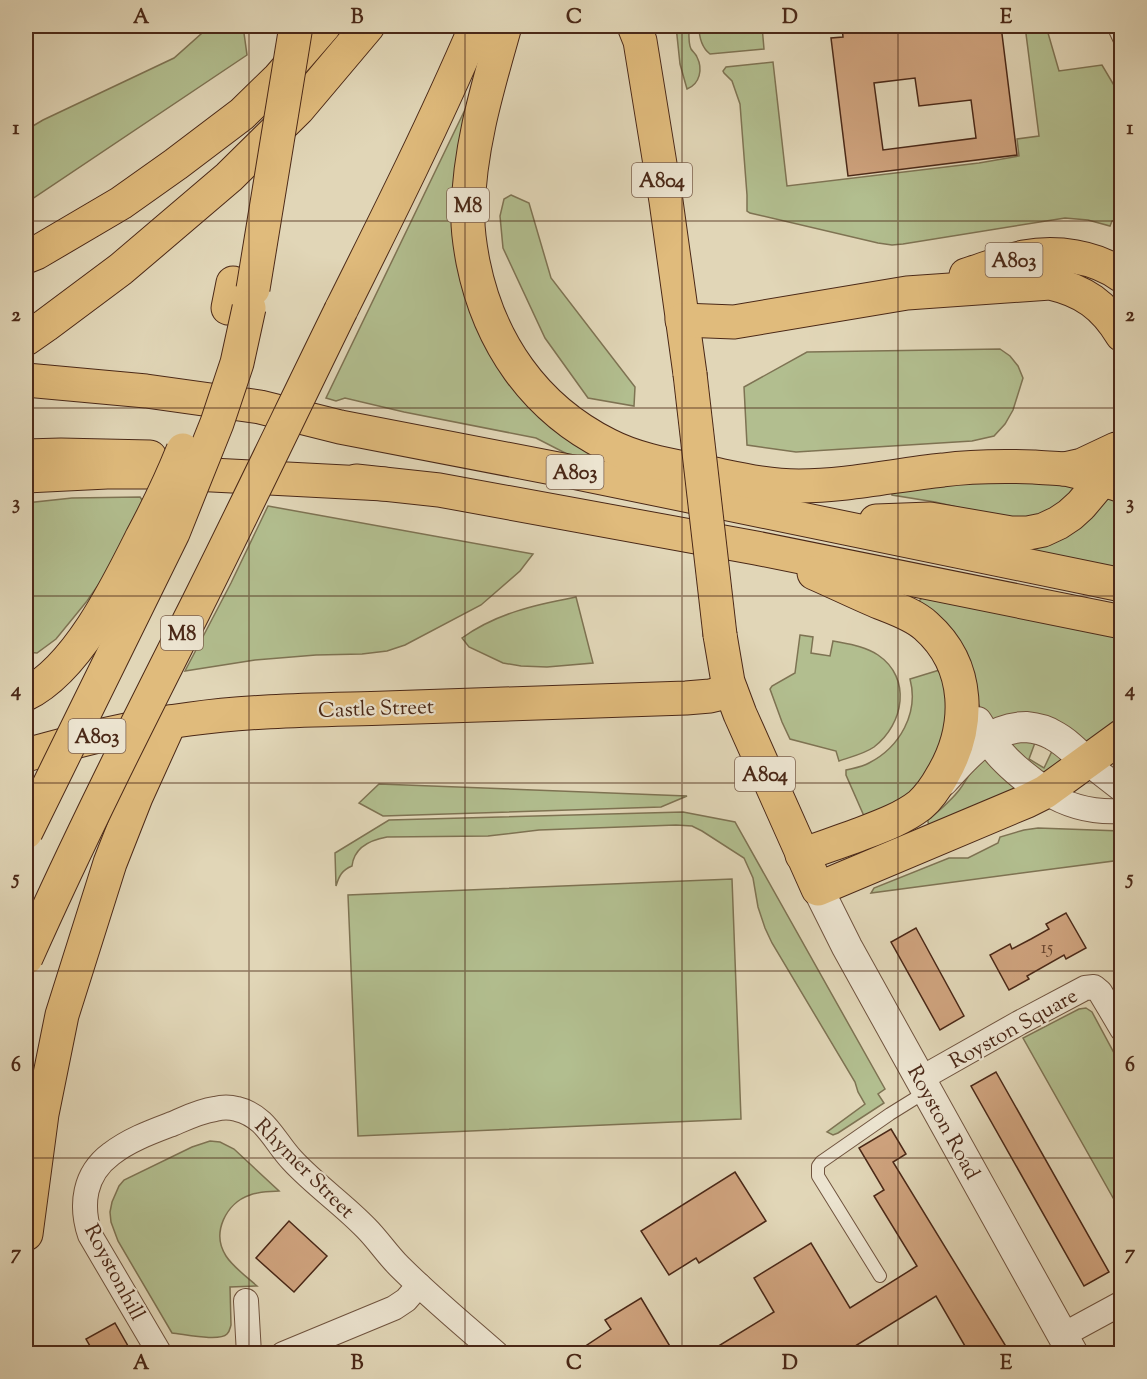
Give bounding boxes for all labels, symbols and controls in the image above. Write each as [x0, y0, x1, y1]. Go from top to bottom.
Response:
text: A [133, 4, 150, 33]
text: B [351, 4, 364, 33]
text: C [566, 4, 582, 33]
text: D [782, 4, 798, 33]
text: E [1000, 4, 1013, 33]
text: 1 [13, 115, 20, 144]
text: 1 [1127, 115, 1134, 144]
road number: A804 [632, 163, 692, 197]
road number: M8 [447, 188, 489, 222]
road number: A803 [986, 243, 1042, 277]
text: 2 [11, 302, 21, 331]
text: 2 [1125, 302, 1135, 331]
road number: A803 [546, 455, 604, 489]
text: 3 [12, 490, 20, 519]
text: 3 [1126, 490, 1134, 519]
road number: M8 [161, 616, 203, 650]
text: 4 [10, 677, 21, 706]
text: 4 [1124, 677, 1135, 706]
street label: Castle Street [318, 693, 435, 727]
road number: A803 [68, 719, 126, 753]
road number: A804 [735, 757, 795, 791]
text: 5 [11, 865, 20, 894]
text: 5 [1125, 865, 1134, 894]
house number: 15 [1041, 936, 1053, 962]
street label: Royston Square [944, 982, 1084, 1077]
text: 6 [11, 1052, 21, 1081]
text: 6 [1125, 1052, 1135, 1081]
street label: Royston Road [898, 1060, 986, 1186]
street label: Rhymer Street [247, 1112, 361, 1226]
street label: Roystonhill [75, 1219, 151, 1327]
text: 7 [11, 1240, 22, 1269]
text: 7 [1125, 1240, 1136, 1269]
text: A [133, 1350, 150, 1379]
text: B [351, 1350, 364, 1379]
text: C [566, 1350, 582, 1379]
text: D [782, 1350, 798, 1379]
text: E [1000, 1350, 1013, 1379]

